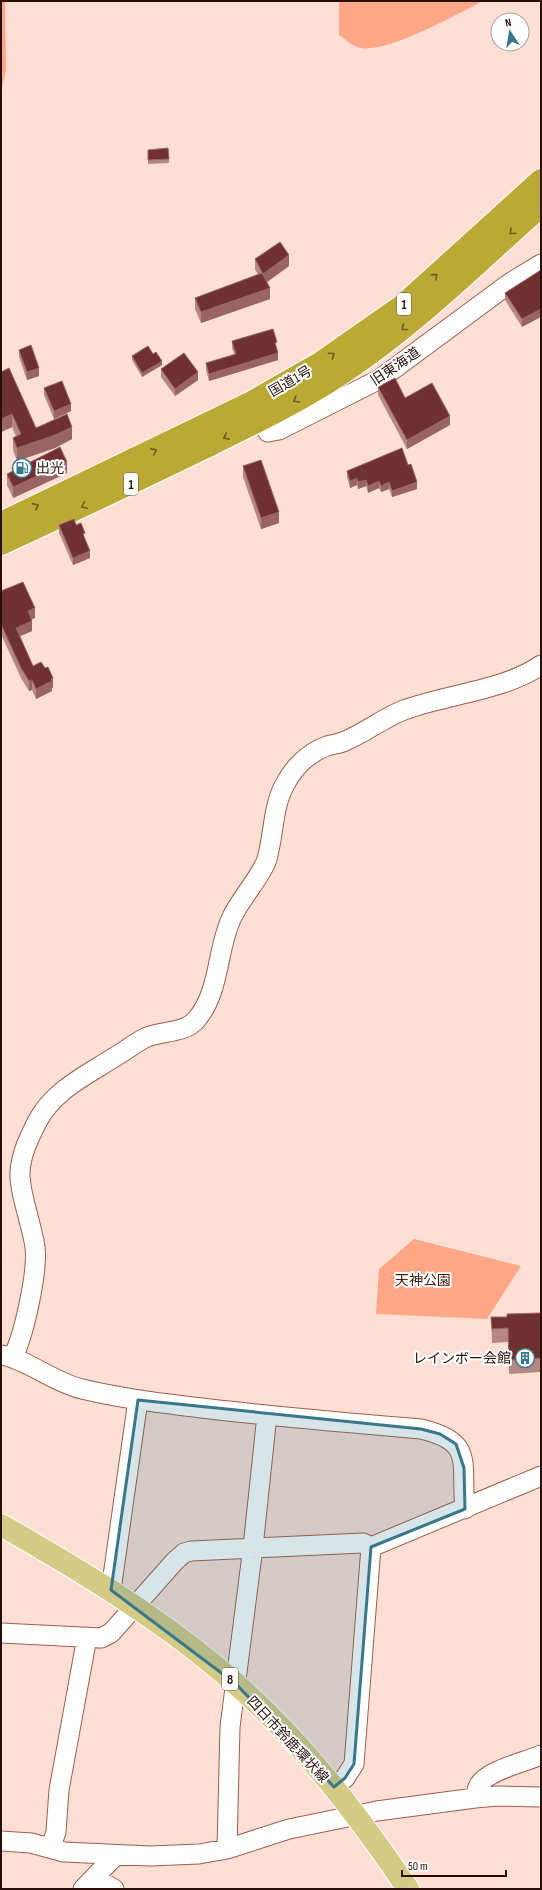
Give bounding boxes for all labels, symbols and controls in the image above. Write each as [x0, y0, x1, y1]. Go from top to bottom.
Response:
north arrow [490, 12, 530, 52]
text: N [504, 16, 512, 30]
one-way arrow [509, 228, 517, 235]
one-way arrow [430, 274, 438, 281]
road number: 1 [397, 293, 411, 315]
one-way arrow [401, 323, 409, 330]
street label: 旧東海道 [367, 344, 423, 389]
one-way arrow [327, 353, 334, 360]
street label: 国道1号 [266, 362, 315, 401]
one-way arrow [293, 395, 300, 403]
one-way arrow [222, 432, 230, 440]
one-way arrow [149, 448, 157, 456]
fuel station icon: 出光 [11, 457, 33, 479]
place label: 出光 [36, 460, 64, 477]
road number: 1 [124, 473, 138, 495]
one-way arrow [80, 501, 88, 509]
one-way arrow [32, 503, 40, 511]
park label: 天神公園 [395, 1272, 451, 1289]
building icon: レインボー会館 [514, 1347, 536, 1369]
place label: レインボー会館 [413, 1350, 511, 1367]
road number: 8 [222, 1668, 238, 1690]
street label: 四日市鈴鹿環状線 [243, 1693, 332, 1786]
scale bar [402, 1852, 506, 1878]
text: 50 m [408, 1859, 428, 1874]

